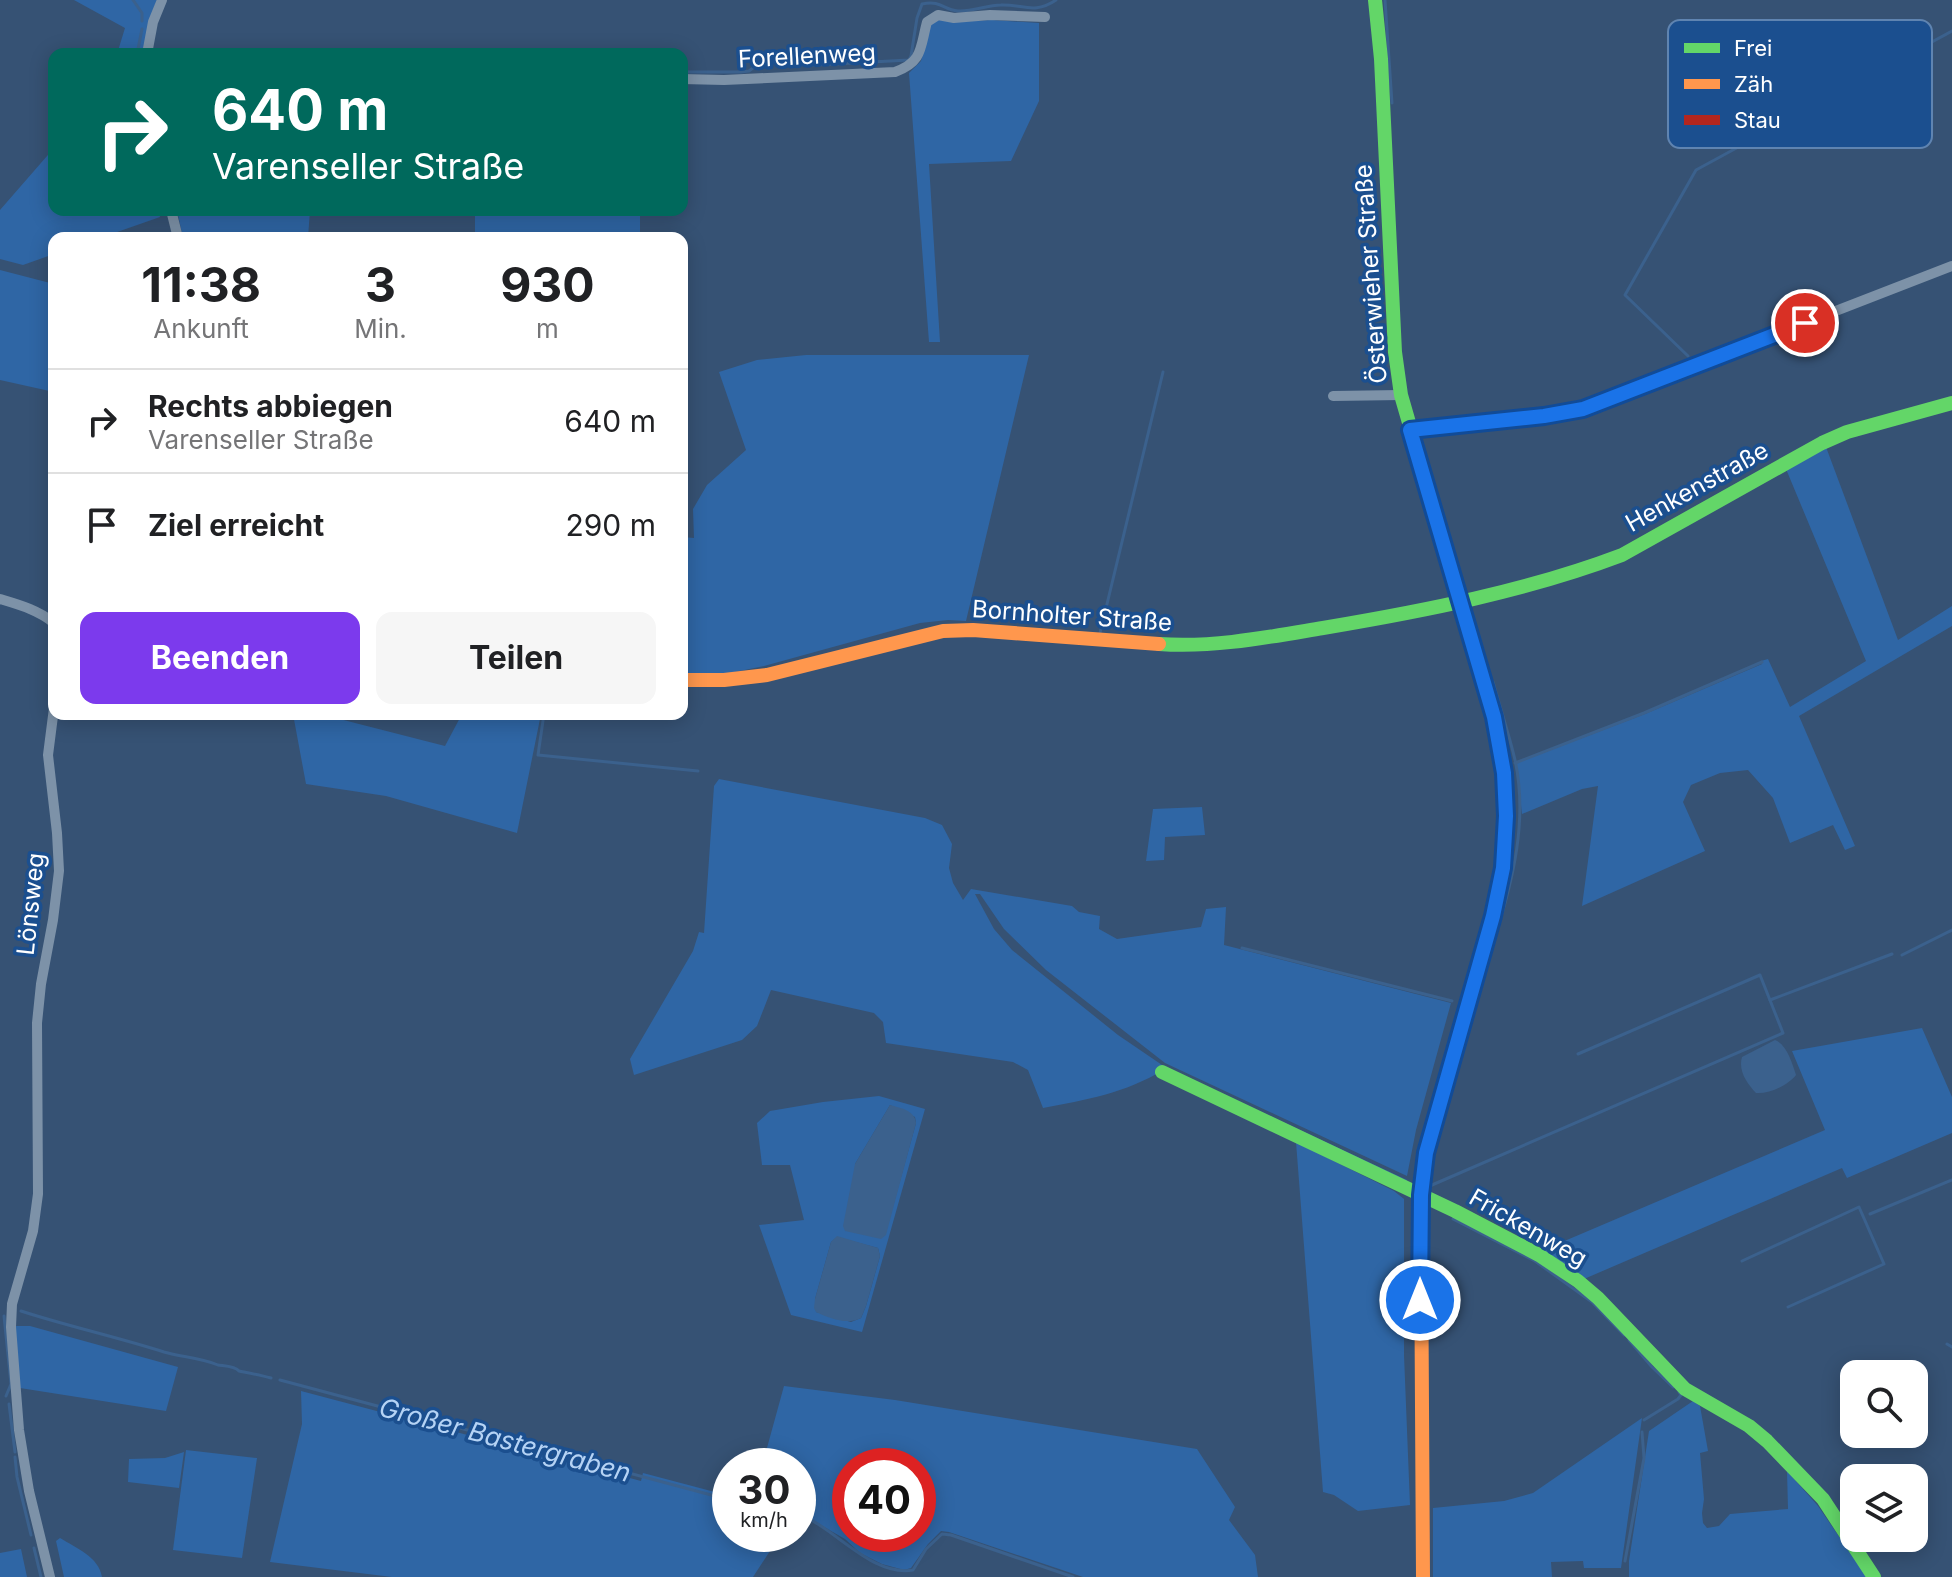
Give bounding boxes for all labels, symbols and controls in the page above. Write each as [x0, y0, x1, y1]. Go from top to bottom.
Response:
legend [1668, 20, 1932, 148]
text: Frei [1734, 35, 1772, 61]
street label: Forellenweg [737, 37, 877, 74]
text: Zäh [1734, 71, 1773, 97]
text: 640 m [212, 76, 388, 144]
icon: right [80, 80, 184, 184]
text: Stau [1734, 107, 1781, 133]
text: Varenseller Straße [212, 144, 524, 188]
street label: Österwieher Straße [1348, 163, 1393, 385]
text: 11:38 [141, 255, 261, 314]
text: 3 [365, 255, 396, 314]
text: 930 [500, 255, 595, 314]
pin [1771, 289, 1839, 357]
icon: arrive [1783, 301, 1827, 345]
text: Ankunft [153, 313, 249, 344]
text: Min. [354, 313, 407, 344]
text: m [536, 313, 559, 344]
text: Rechts abbiegen [148, 388, 393, 424]
icon: right [80, 399, 124, 443]
text: 640 m [564, 403, 656, 439]
text: Varenseller Straße [148, 424, 374, 455]
street label: Henkenstraße [1620, 435, 1773, 538]
icon: arrive [80, 503, 124, 547]
text: Ziel erreicht [148, 507, 324, 543]
text: 290 m [565, 507, 656, 543]
street label: Bornholter Straße [971, 594, 1173, 637]
button: Beenden [80, 612, 360, 704]
button: Teilen [376, 612, 656, 704]
street label: Lönsweg [11, 851, 50, 957]
street label: Frickenweg [1464, 1182, 1592, 1273]
position arrow [1378, 1258, 1462, 1342]
map controls [1840, 1360, 1928, 1552]
button: search [1840, 1360, 1928, 1448]
water label: Großer Bastergraben [376, 1391, 634, 1488]
speed limit sign: 40 [832, 1448, 936, 1552]
button: layers [1840, 1464, 1928, 1552]
text: 30 [738, 1465, 790, 1514]
text: km/h [740, 1508, 788, 1532]

